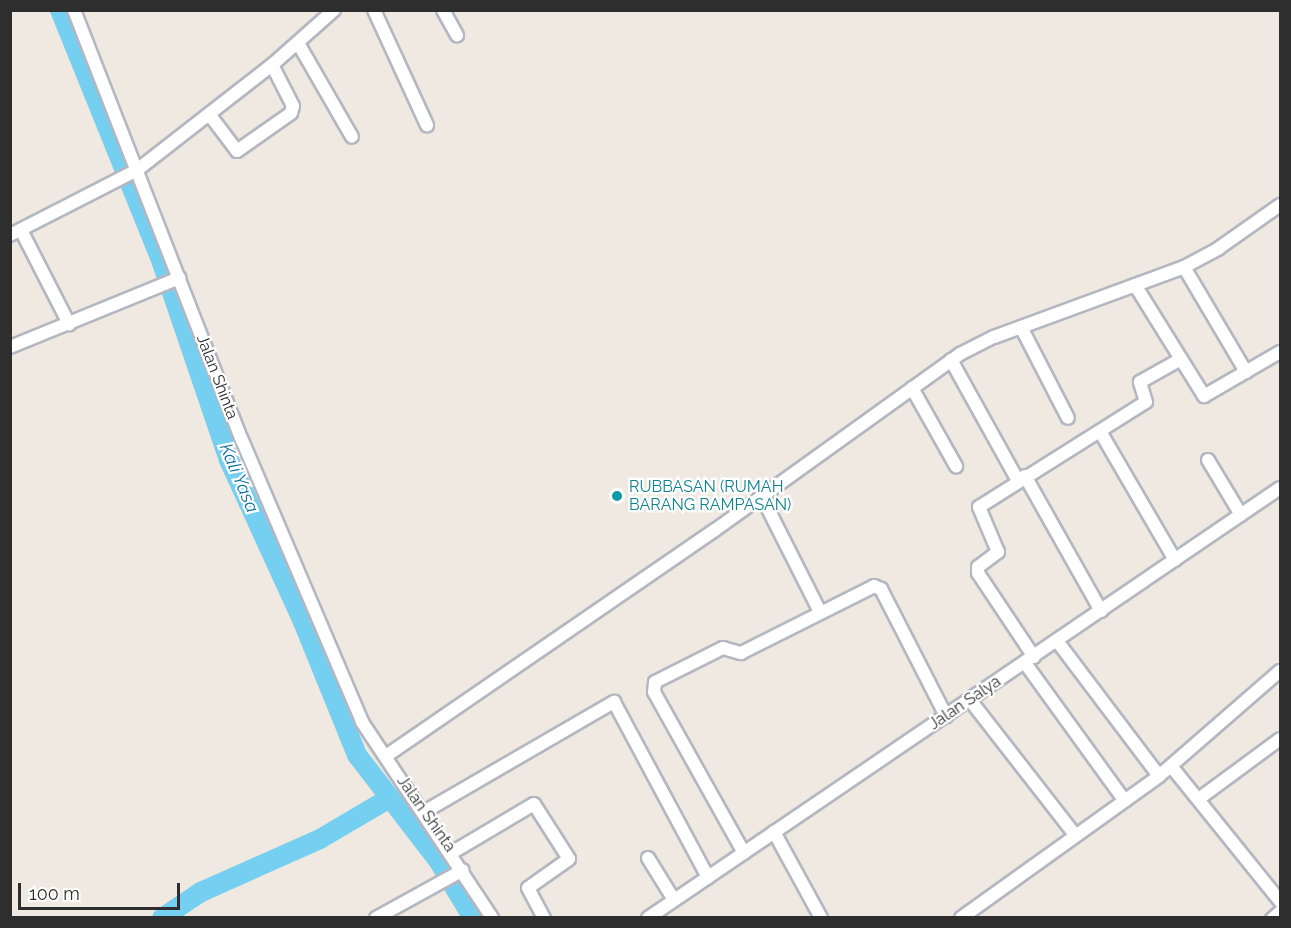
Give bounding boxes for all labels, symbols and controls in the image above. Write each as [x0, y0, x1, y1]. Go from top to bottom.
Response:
street label: Jalan Shinta [192, 332, 242, 422]
water label: Kali Yasa [215, 440, 263, 516]
place label: RUBBASAN (RUMAH BARANG RAMPASAN) [629, 477, 791, 515]
marker: RUBBASAN (RUMAH BARANG RAMPASAN) [610, 489, 624, 503]
street label: Jalan Salya [925, 672, 1005, 734]
street label: Jalan Shinta [393, 772, 459, 856]
scale bar [21, 871, 183, 909]
text: 100 m [29, 883, 80, 904]

